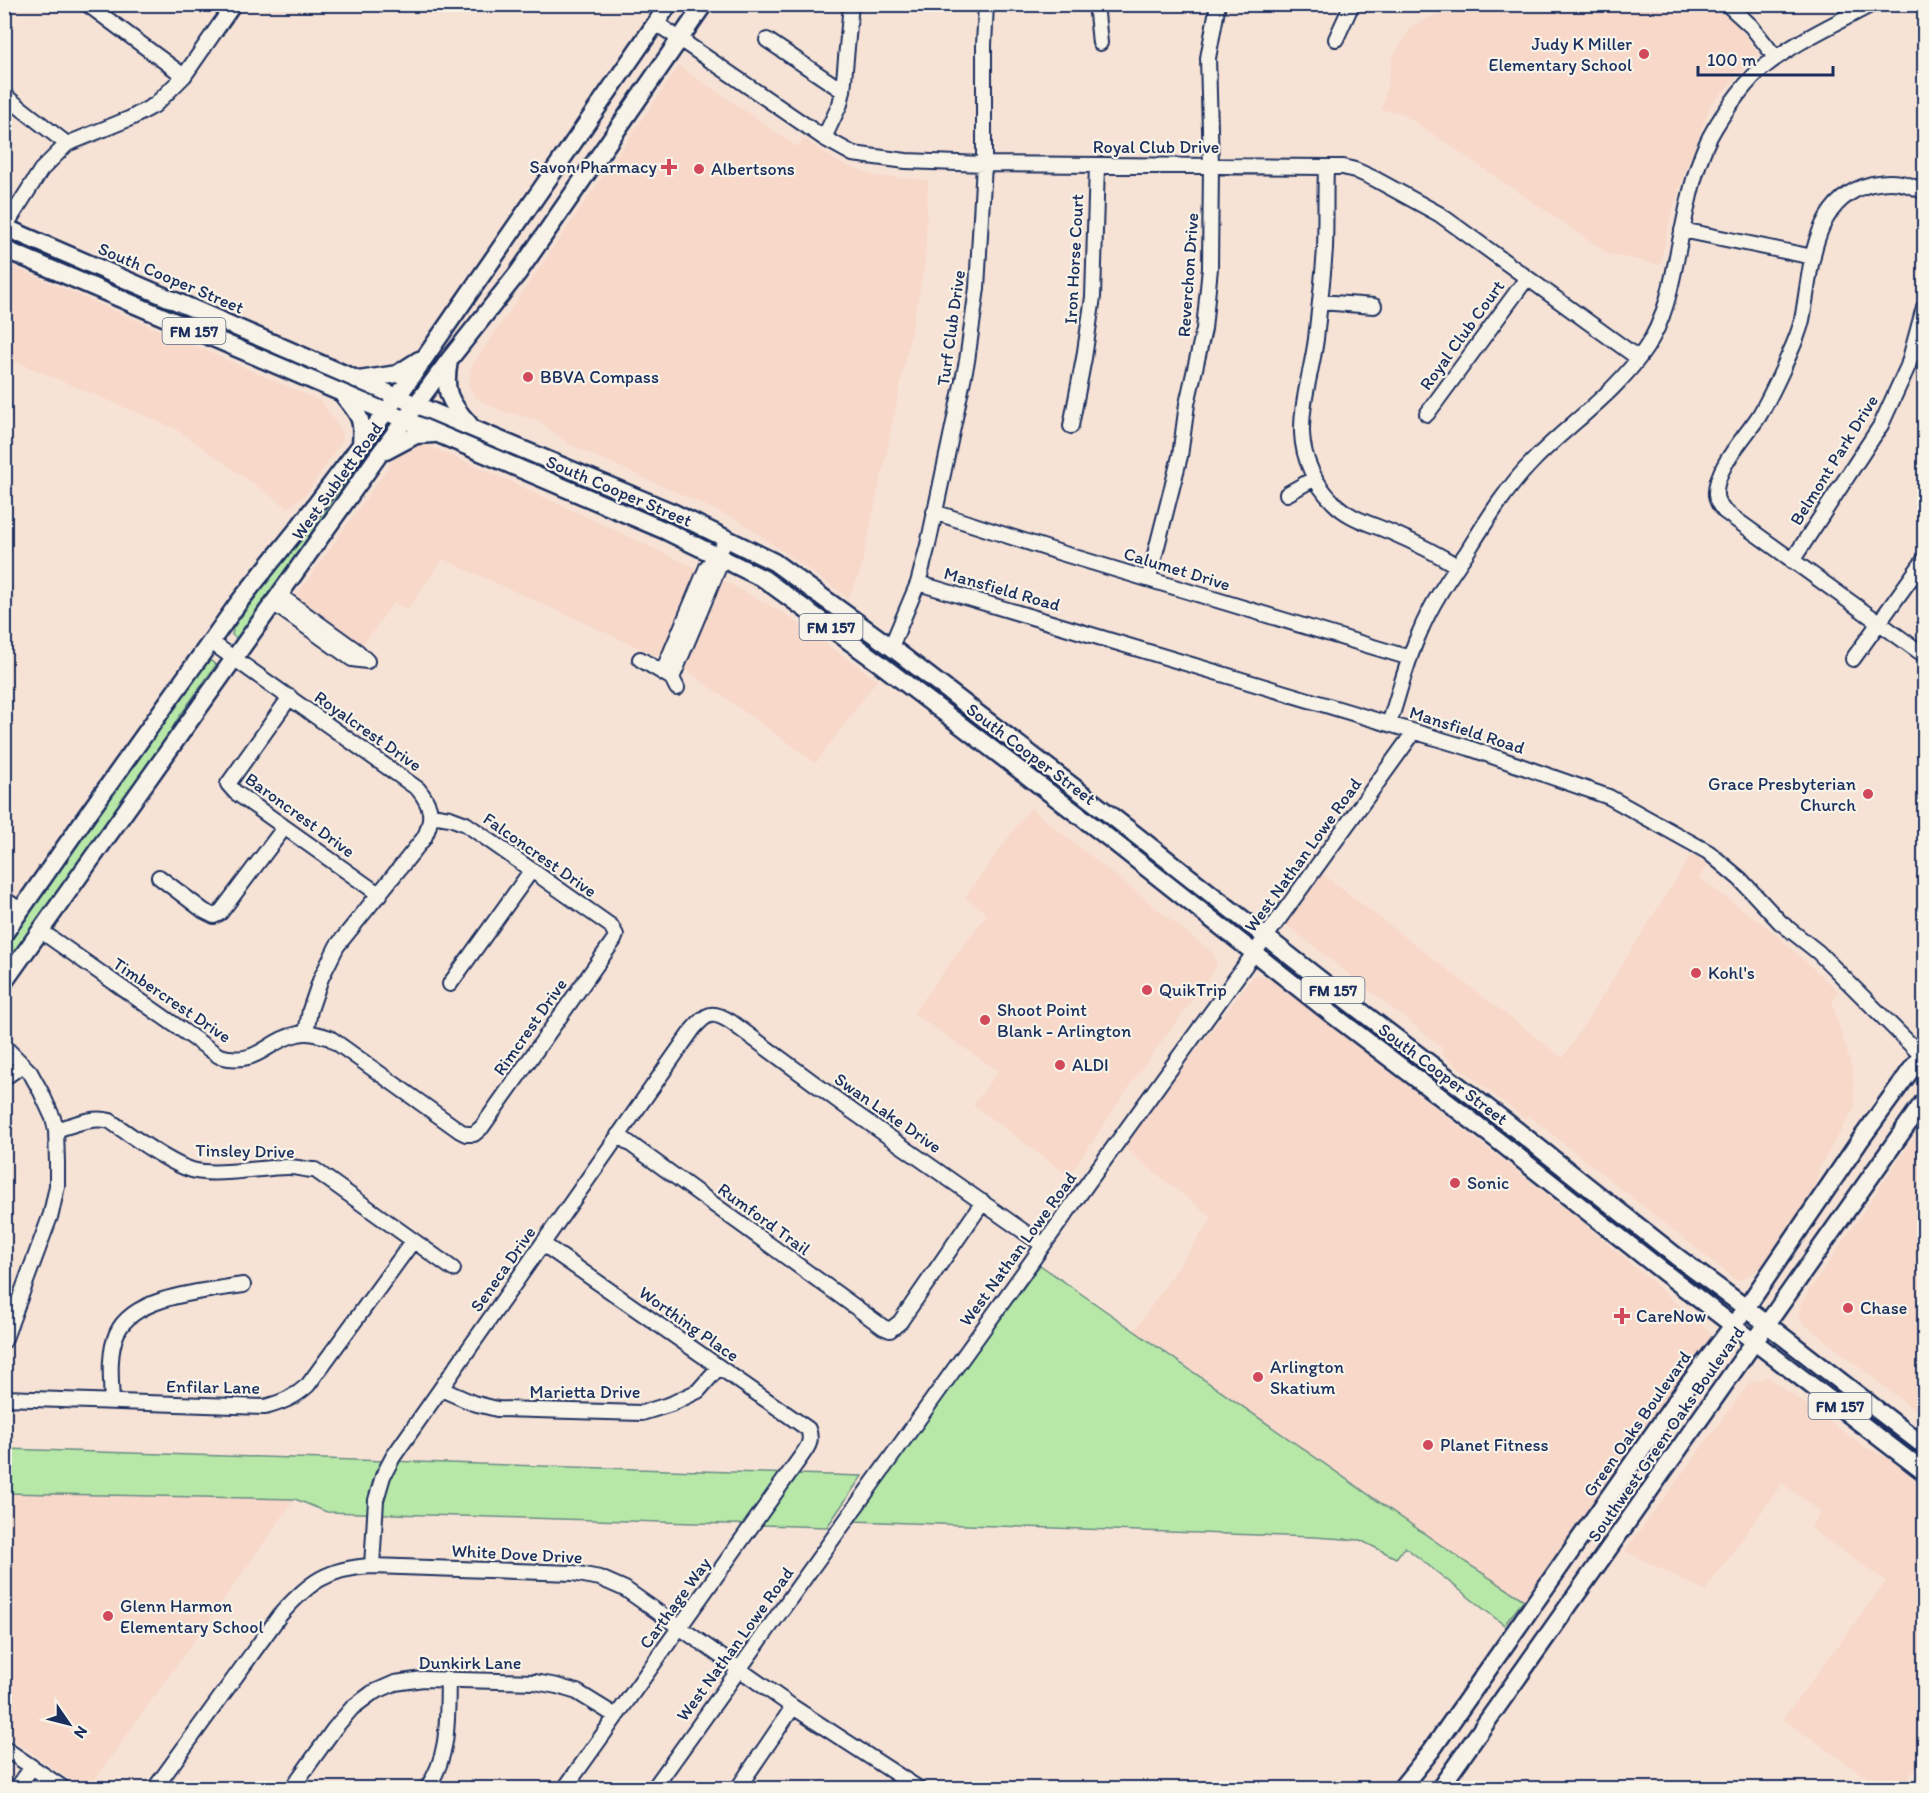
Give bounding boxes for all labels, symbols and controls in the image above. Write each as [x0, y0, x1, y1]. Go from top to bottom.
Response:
place label: Judy K Miller Elementary School [1488, 33, 1632, 76]
scale bar [1698, 39, 1833, 77]
marker: Judy K Miller Elementary School [1637, 47, 1651, 61]
text: 100 m [1707, 49, 1757, 71]
street label: Royal Club Drive [1093, 136, 1219, 158]
place label: Savon Pharmacy [529, 156, 658, 178]
place label: Albertsons [711, 158, 795, 180]
marker: Savon Pharmacy [662, 160, 676, 174]
marker: Albertsons [692, 162, 706, 176]
street label: Iron Horse Court [1060, 193, 1088, 325]
street label: Reverchon Drive [1173, 212, 1203, 338]
street label: South Cooper Street [95, 237, 247, 319]
street label: Turf Club Drive [932, 269, 970, 387]
street label: Royal Club Court [1415, 275, 1509, 394]
road number: FM 157 [162, 318, 226, 344]
place label: BBVA Compass [540, 366, 659, 388]
marker: BBVA Compass [521, 370, 535, 384]
street label: Belmont Park Drive [1785, 391, 1883, 529]
street label: West Sublett Road [287, 417, 387, 544]
street label: South Cooper Street [543, 450, 695, 532]
street label: Calumet Drive [1121, 542, 1233, 596]
street label: Mansfield Road [941, 562, 1063, 616]
road number: FM 157 [800, 614, 862, 640]
street label: Royalcrest Drive [310, 686, 426, 776]
street label: South Cooper Street [962, 698, 1100, 810]
street label: Mansfield Road [1407, 701, 1528, 759]
street label: Baroncrest Drive [241, 768, 359, 862]
street label: West Nathan Lowe Road [1240, 773, 1366, 936]
place label: Grace Presbyterian Church [1708, 773, 1856, 816]
marker: Grace Presbyterian Church [1861, 787, 1875, 801]
street label: Falconcrest Drive [479, 808, 601, 902]
street label: Timbercrest Drive [109, 952, 235, 1048]
place label: Kohl's [1708, 962, 1755, 984]
marker: Kohl's [1689, 966, 1703, 980]
street label: Rimcrest Drive [488, 974, 572, 1080]
road number: FM 157 [1302, 977, 1364, 1003]
place label: QuikTrip [1159, 979, 1227, 1001]
marker: QuikTrip [1140, 983, 1154, 997]
place label: Shoot Point Blank - Arlington [997, 999, 1131, 1042]
marker: Shoot Point Blank - Arlington [978, 1013, 992, 1027]
street label: South Cooper Street [1374, 1018, 1512, 1130]
place label: ALDI [1072, 1054, 1109, 1076]
marker: ALDI [1053, 1058, 1067, 1072]
street label: Swan Lake Drive [830, 1068, 946, 1158]
street label: Tinsley Drive [195, 1139, 295, 1163]
street label: West Nathan Lowe Road [955, 1167, 1081, 1330]
place label: Sonic [1467, 1172, 1509, 1194]
marker: Sonic [1448, 1176, 1462, 1190]
street label: Rumford Trail [713, 1178, 815, 1260]
street label: Seneca Drive [465, 1222, 541, 1316]
street label: Worthing Place [635, 1281, 743, 1367]
place label: Chase [1860, 1297, 1907, 1319]
marker: Chase [1841, 1301, 1855, 1315]
place label: CareNow [1636, 1305, 1706, 1327]
marker: CareNow [1613, 1307, 1631, 1325]
street label: Southwest Green Oaks Boulevard [1583, 1322, 1749, 1546]
street label: Green Oaks Boulevard [1578, 1347, 1696, 1501]
place label: Arlington Skatium [1270, 1356, 1344, 1399]
marker: Arlington Skatium [1251, 1370, 1265, 1384]
street label: Enfilar Lane [166, 1375, 260, 1399]
street label: Marietta Drive [530, 1381, 640, 1403]
road number: FM 157 [1808, 1393, 1872, 1419]
place label: Planet Fitness [1440, 1434, 1549, 1456]
marker: Planet Fitness [1421, 1438, 1435, 1452]
street label: White Dove Drive [451, 1540, 583, 1568]
street label: Carthage Way [634, 1552, 716, 1653]
street label: West Nathan Lowe Road [672, 1562, 798, 1725]
place label: Glenn Harmon Elementary School [120, 1595, 264, 1638]
marker: Glenn Harmon Elementary School [101, 1609, 115, 1623]
street label: Dunkirk Lane [419, 1652, 521, 1674]
north arrow [39, 1694, 99, 1754]
text: N [70, 1722, 92, 1742]

